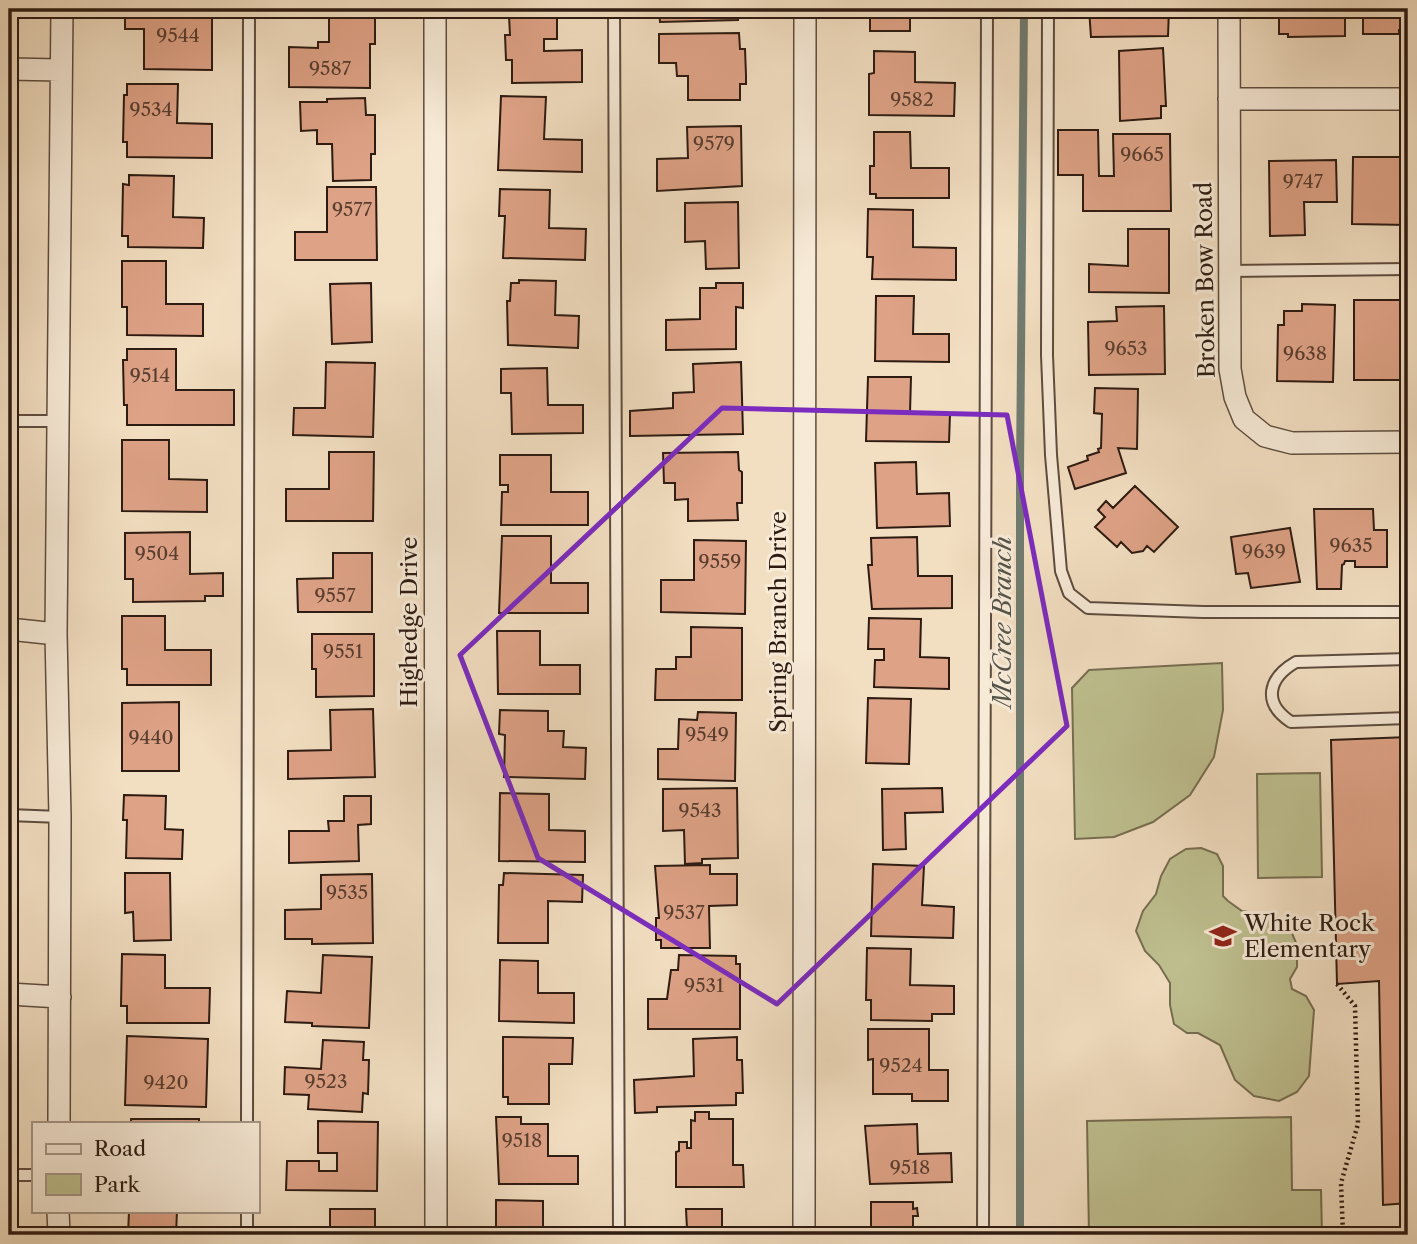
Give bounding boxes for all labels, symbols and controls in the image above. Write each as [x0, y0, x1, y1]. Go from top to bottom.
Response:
house number: 9544 [156, 24, 200, 47]
house number: 9587 [309, 57, 352, 80]
house number: 9582 [890, 88, 934, 111]
house number: 9534 [130, 98, 172, 121]
house number: 9579 [693, 132, 735, 155]
house number: 9665 [1120, 143, 1164, 166]
house number: 9747 [1283, 170, 1324, 193]
street label: Broken Bow Road [1189, 182, 1221, 378]
house number: 9577 [332, 198, 373, 221]
house number: 9653 [1104, 337, 1148, 360]
house number: 9638 [1283, 342, 1327, 365]
house number: 9514 [130, 364, 170, 387]
street label: Spring Branch Drive [764, 511, 792, 733]
house number: 9635 [1329, 534, 1373, 557]
water label: McCree Branch [988, 536, 1017, 711]
street label: Highedge Drive [395, 537, 423, 707]
house number: 9639 [1242, 540, 1286, 563]
house number: 9504 [135, 542, 179, 565]
house number: 9559 [699, 550, 741, 573]
house number: 9557 [314, 584, 356, 607]
house number: 9551 [323, 640, 363, 663]
house number: 9549 [685, 723, 729, 746]
house number: 9440 [128, 726, 174, 749]
house number: 9543 [679, 799, 721, 822]
house number: 9535 [326, 881, 368, 904]
house number: 9537 [663, 901, 705, 924]
place label: White Rock Elementary [1243, 909, 1376, 963]
school or university icon: White Rock Elementary [1208, 921, 1238, 951]
house number: 9531 [684, 974, 724, 997]
house number: 9524 [879, 1054, 923, 1077]
house number: 9523 [305, 1070, 347, 1093]
house number: 9420 [143, 1071, 189, 1094]
legend [32, 1122, 259, 1212]
house number: 9518 [502, 1129, 542, 1152]
text: Road [94, 1136, 146, 1161]
house number: 9518 [890, 1156, 930, 1179]
text: Park [94, 1172, 140, 1197]

